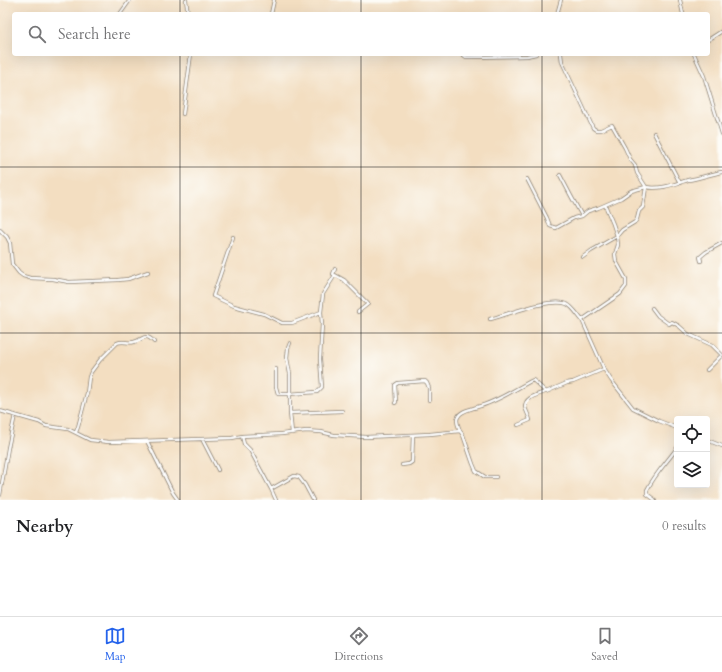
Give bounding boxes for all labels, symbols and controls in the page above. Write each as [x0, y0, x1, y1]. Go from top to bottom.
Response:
search box [12, 12, 710, 56]
icon: search [26, 23, 48, 45]
text: Search here [58, 24, 131, 44]
map controls [674, 416, 710, 488]
button: locate [674, 416, 710, 452]
button: layers [674, 452, 710, 488]
text: Nearby [16, 515, 73, 538]
text: 0 results [662, 517, 706, 535]
tab: Map [104, 625, 126, 664]
tab: Directions [334, 625, 383, 664]
tab: Saved [591, 625, 618, 664]

